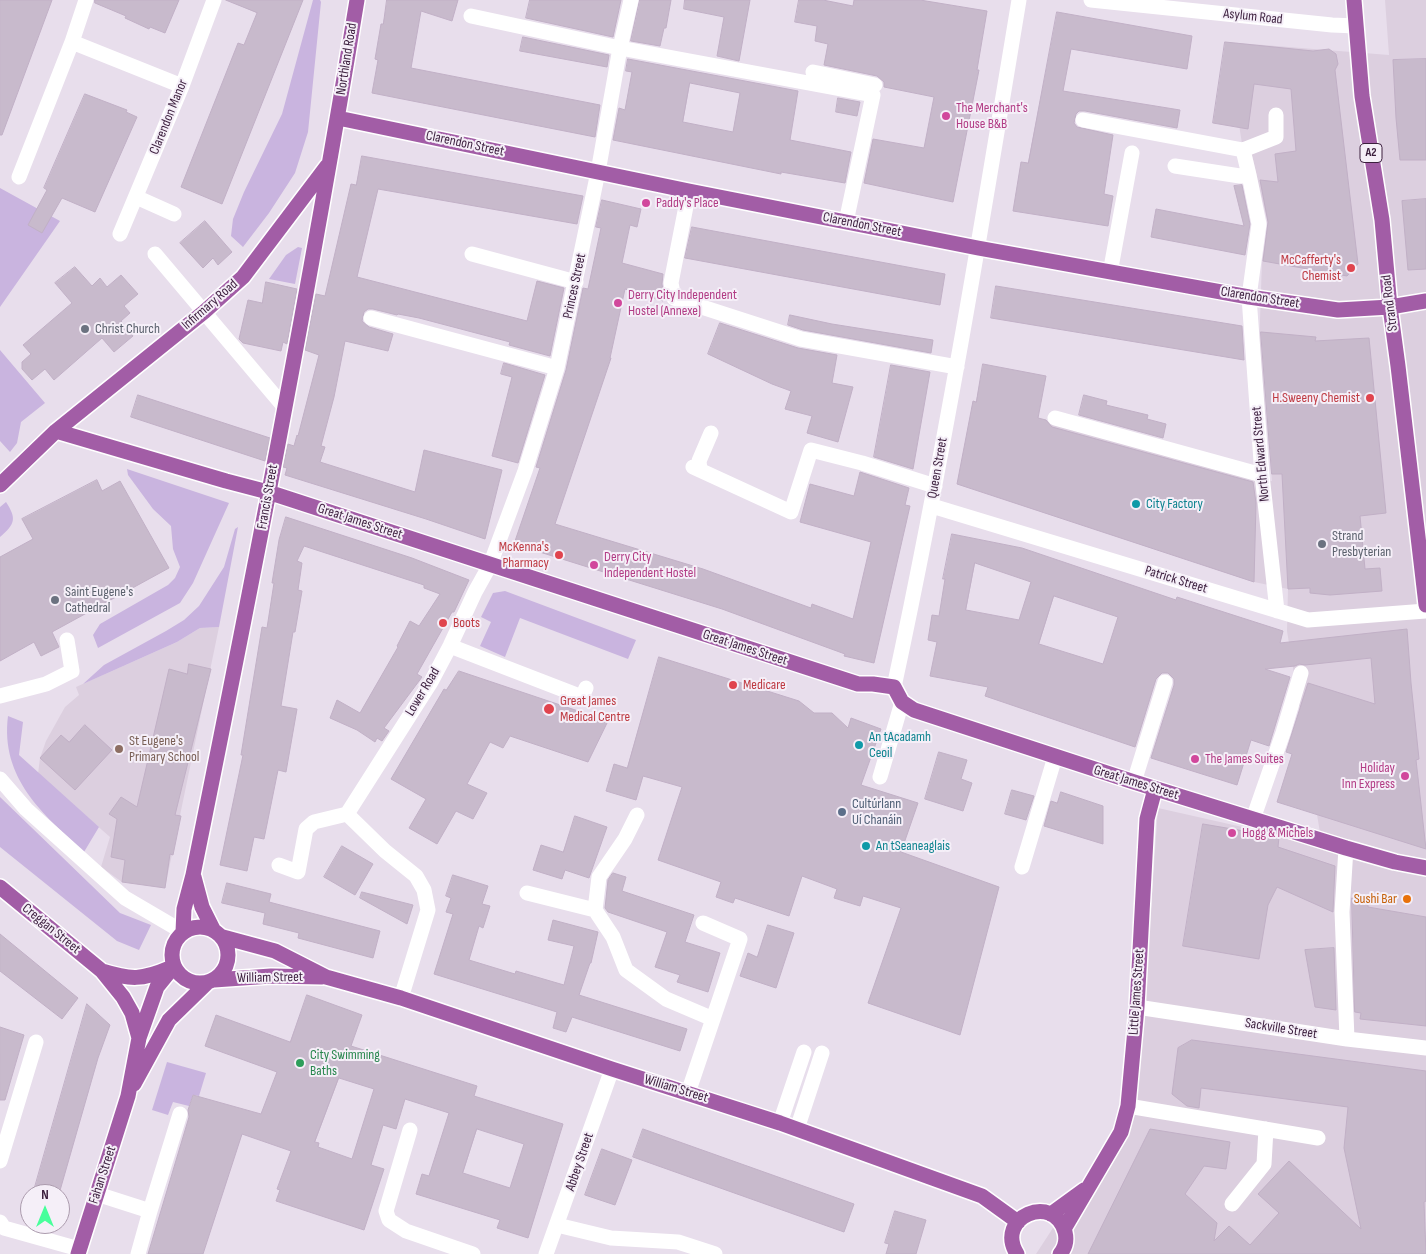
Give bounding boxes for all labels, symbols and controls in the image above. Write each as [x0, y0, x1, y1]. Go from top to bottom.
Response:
street label: Asylum Road [1223, 6, 1283, 28]
street label: Northland Road [333, 22, 361, 96]
street label: Clarendon Manor [146, 77, 192, 157]
place label: The Merchant's House B&B [956, 100, 1028, 132]
marker: The Merchant's House B&B [940, 110, 952, 122]
street label: Clarendon Street [424, 128, 506, 160]
road number: A2 [1360, 144, 1382, 162]
place label: Paddy's Place [656, 195, 719, 211]
marker: Paddy's Place [640, 197, 652, 209]
street label: Clarendon Street [821, 209, 903, 241]
street label: Princes Street [560, 252, 590, 320]
place label: McCafferty's Chemist [1281, 252, 1341, 284]
marker: McCafferty's Chemist [1345, 262, 1357, 274]
street label: Strand Road [1378, 274, 1402, 332]
street label: Infirmary Road [179, 276, 241, 334]
street label: Clarendon Street [1219, 283, 1301, 313]
place label: Derry City Independent Hostel (Annexe) [628, 287, 737, 320]
marker: Derry City Independent Hostel (Annexe) [612, 297, 624, 309]
place label: Christ Church [95, 321, 160, 337]
marker: Christ Church [79, 323, 91, 335]
place label: H.Sweeny Chemist [1272, 390, 1360, 406]
marker: H.Sweeny Chemist [1364, 392, 1376, 404]
street label: North Edward Street [1248, 406, 1274, 502]
street label: Queen Street [924, 436, 952, 500]
street label: Francis Street [254, 463, 282, 531]
place label: City Factory [1146, 496, 1203, 512]
marker: City Factory [1130, 498, 1142, 510]
street label: Great James Street [316, 500, 404, 544]
place label: Strand Presbyterian [1332, 528, 1391, 560]
marker: Strand Presbyterian [1316, 538, 1328, 550]
place label: McKenna's Pharmacy [499, 539, 549, 572]
marker: McKenna's Pharmacy [553, 549, 565, 561]
place label: Derry City Independent Hostel [604, 549, 696, 582]
marker: Derry City Independent Hostel [588, 559, 600, 571]
street label: Patrick Street [1143, 563, 1209, 597]
place label: Saint Eugene's Cathedral [65, 584, 133, 616]
marker: Saint Eugene's Cathedral [49, 594, 61, 606]
place label: Boots [453, 615, 480, 631]
marker: Boots [437, 617, 449, 629]
street label: Great James Street [701, 626, 789, 670]
street label: Lower Road [402, 665, 444, 719]
place label: Medicare [743, 677, 786, 693]
marker: Medicare [727, 679, 739, 691]
place label: Great James Medical Centre [560, 693, 630, 726]
marker: Great James Medical Centre [542, 702, 556, 716]
place label: An tAcadamh Ceoil [869, 729, 931, 762]
place label: St Eugene's Primary School [129, 733, 199, 766]
marker: An tAcadamh Ceoil [853, 739, 865, 751]
marker: St Eugene's Primary School [113, 743, 125, 755]
place label: The James Suites [1205, 751, 1284, 767]
marker: The James Suites [1189, 753, 1201, 765]
place label: Holiday Inn Express [1342, 760, 1395, 792]
street label: Great James Street [1091, 762, 1181, 804]
marker: Holiday Inn Express [1399, 770, 1411, 782]
place label: Cultúrlann Uí Chanáin [852, 796, 902, 829]
marker: Cultúrlann Uí Chanáin [836, 806, 848, 818]
place label: Hogg & Michels [1242, 825, 1313, 841]
marker: Hogg & Michels [1226, 827, 1238, 839]
place label: An tSeaneaglais [876, 838, 950, 854]
marker: An tSeaneaglais [860, 840, 872, 852]
place label: Sushi Bar [1354, 891, 1397, 907]
marker: Sushi Bar [1401, 893, 1413, 905]
street label: Creggan Street [18, 900, 84, 958]
street label: Little James Street [1126, 948, 1148, 1036]
street label: William Street [237, 969, 303, 987]
street label: Sackville Street [1244, 1015, 1318, 1043]
place label: City Swimming Baths [310, 1047, 380, 1080]
marker: City Swimming Baths [294, 1057, 306, 1069]
street label: William Street [642, 1071, 710, 1107]
street label: Abbey Street [562, 1131, 598, 1193]
street label: Fahan Street [86, 1144, 120, 1206]
north arrow [20, 1184, 70, 1234]
text: N [41, 1186, 49, 1203]

